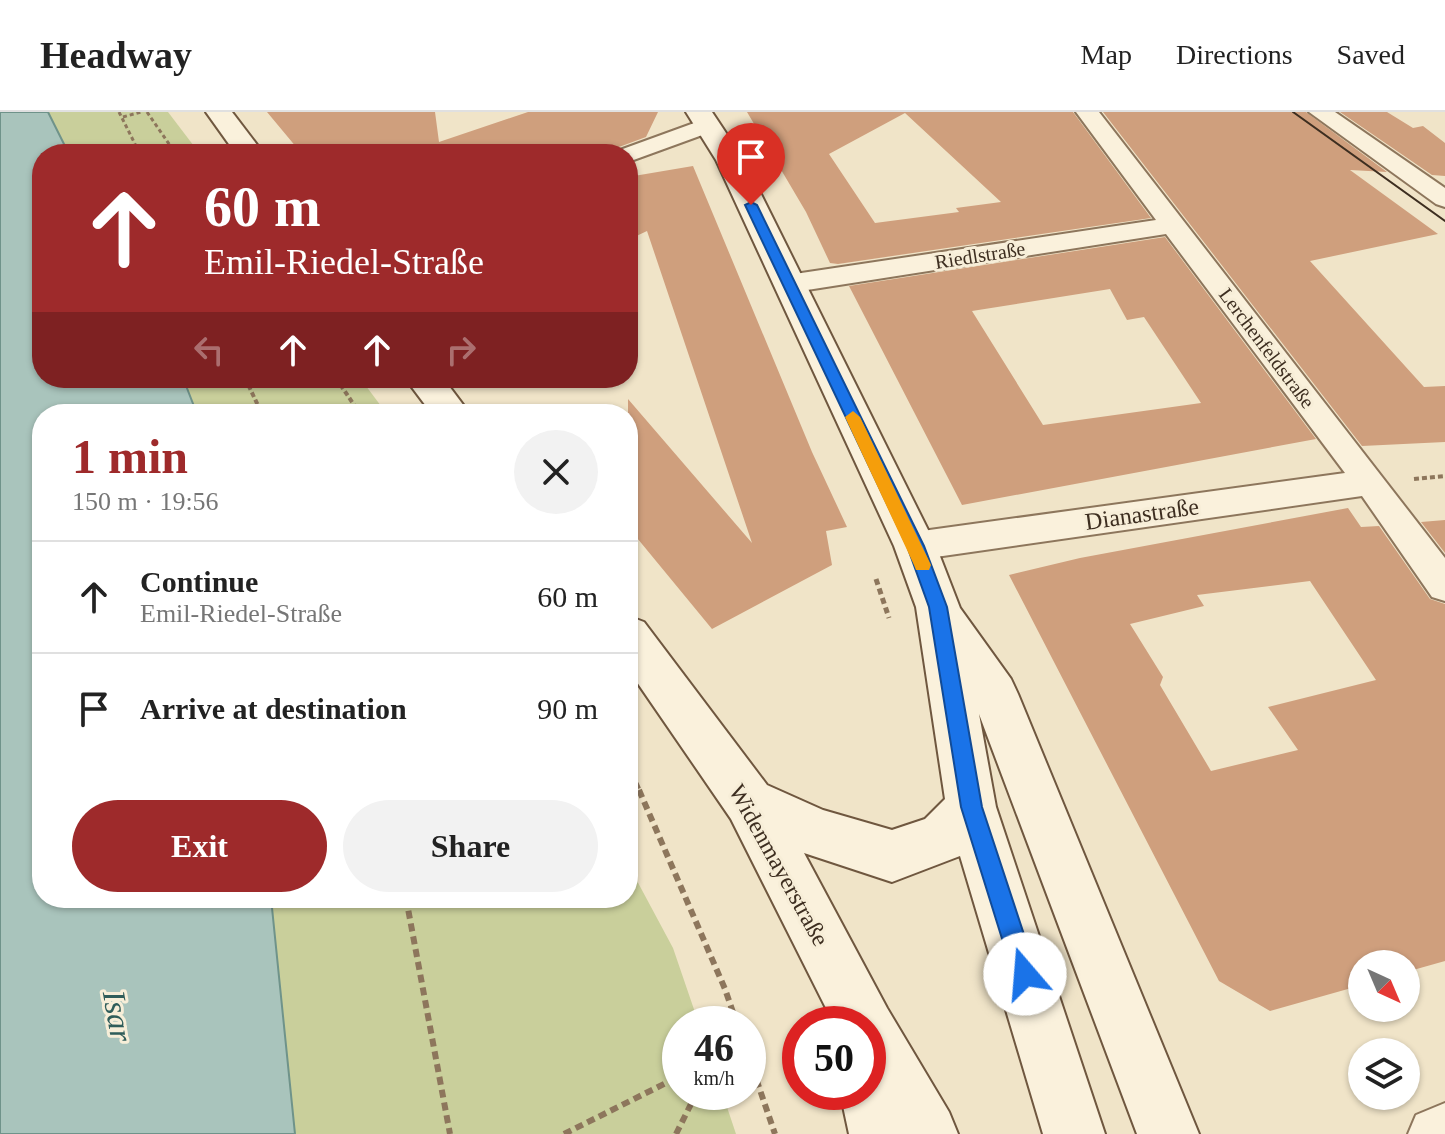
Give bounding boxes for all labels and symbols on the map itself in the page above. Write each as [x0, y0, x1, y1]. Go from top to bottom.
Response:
pin [717, 123, 785, 205]
street label: Riedlstraße [933, 237, 1027, 273]
street label: Lerchenfeldstraße [1215, 284, 1319, 412]
street label: Dianastraße [1083, 493, 1201, 535]
street label: Widenmayerstraße [724, 780, 834, 950]
position arrow [983, 932, 1067, 1016]
north arrow [1348, 950, 1420, 1022]
water label: Isar [96, 986, 140, 1045]
speed limit sign: 50 [782, 1006, 886, 1110]

